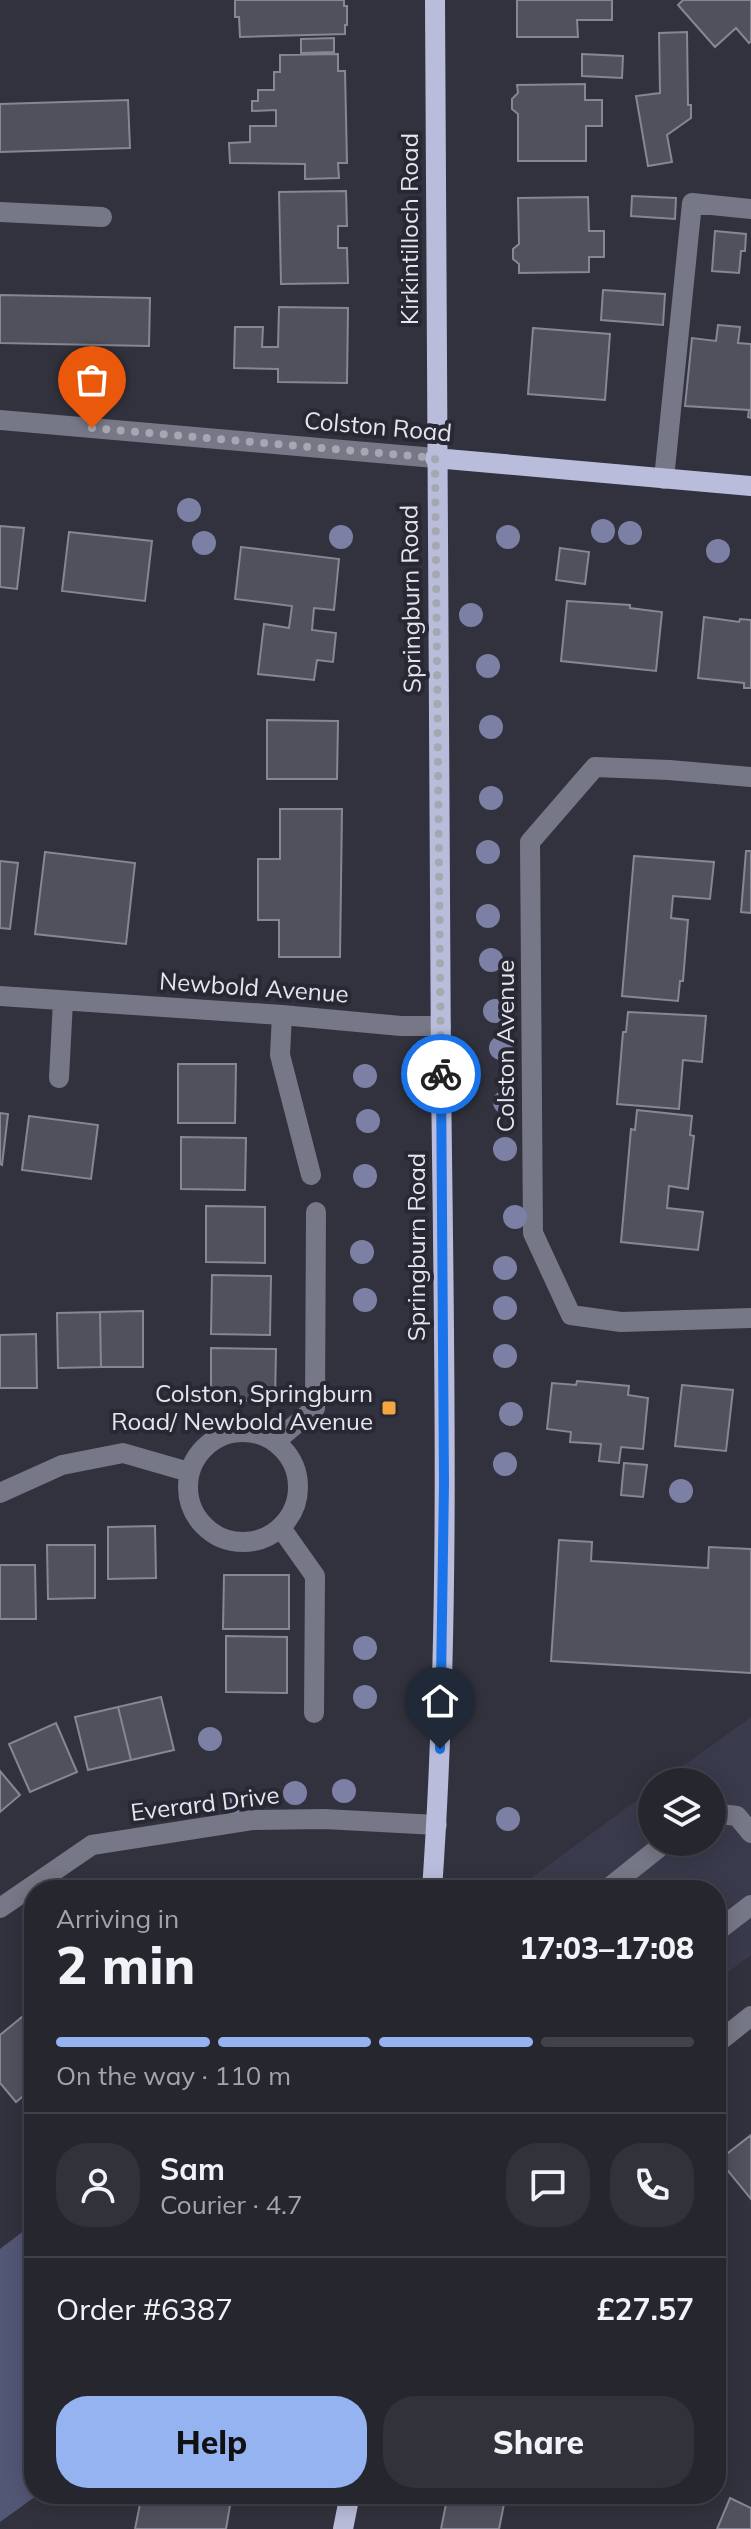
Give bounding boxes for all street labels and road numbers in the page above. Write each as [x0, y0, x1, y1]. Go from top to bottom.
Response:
street label: Kirkintilloch Road [394, 133, 424, 325]
street label: Colston Road [303, 405, 453, 447]
street label: Springburn Road [393, 505, 427, 693]
street label: Colston Avenue [490, 960, 520, 1132]
street label: Newbold Avenue [158, 965, 350, 1009]
street label: Springburn Road [401, 1153, 431, 1341]
street label: Everard Drive [129, 1779, 281, 1827]

